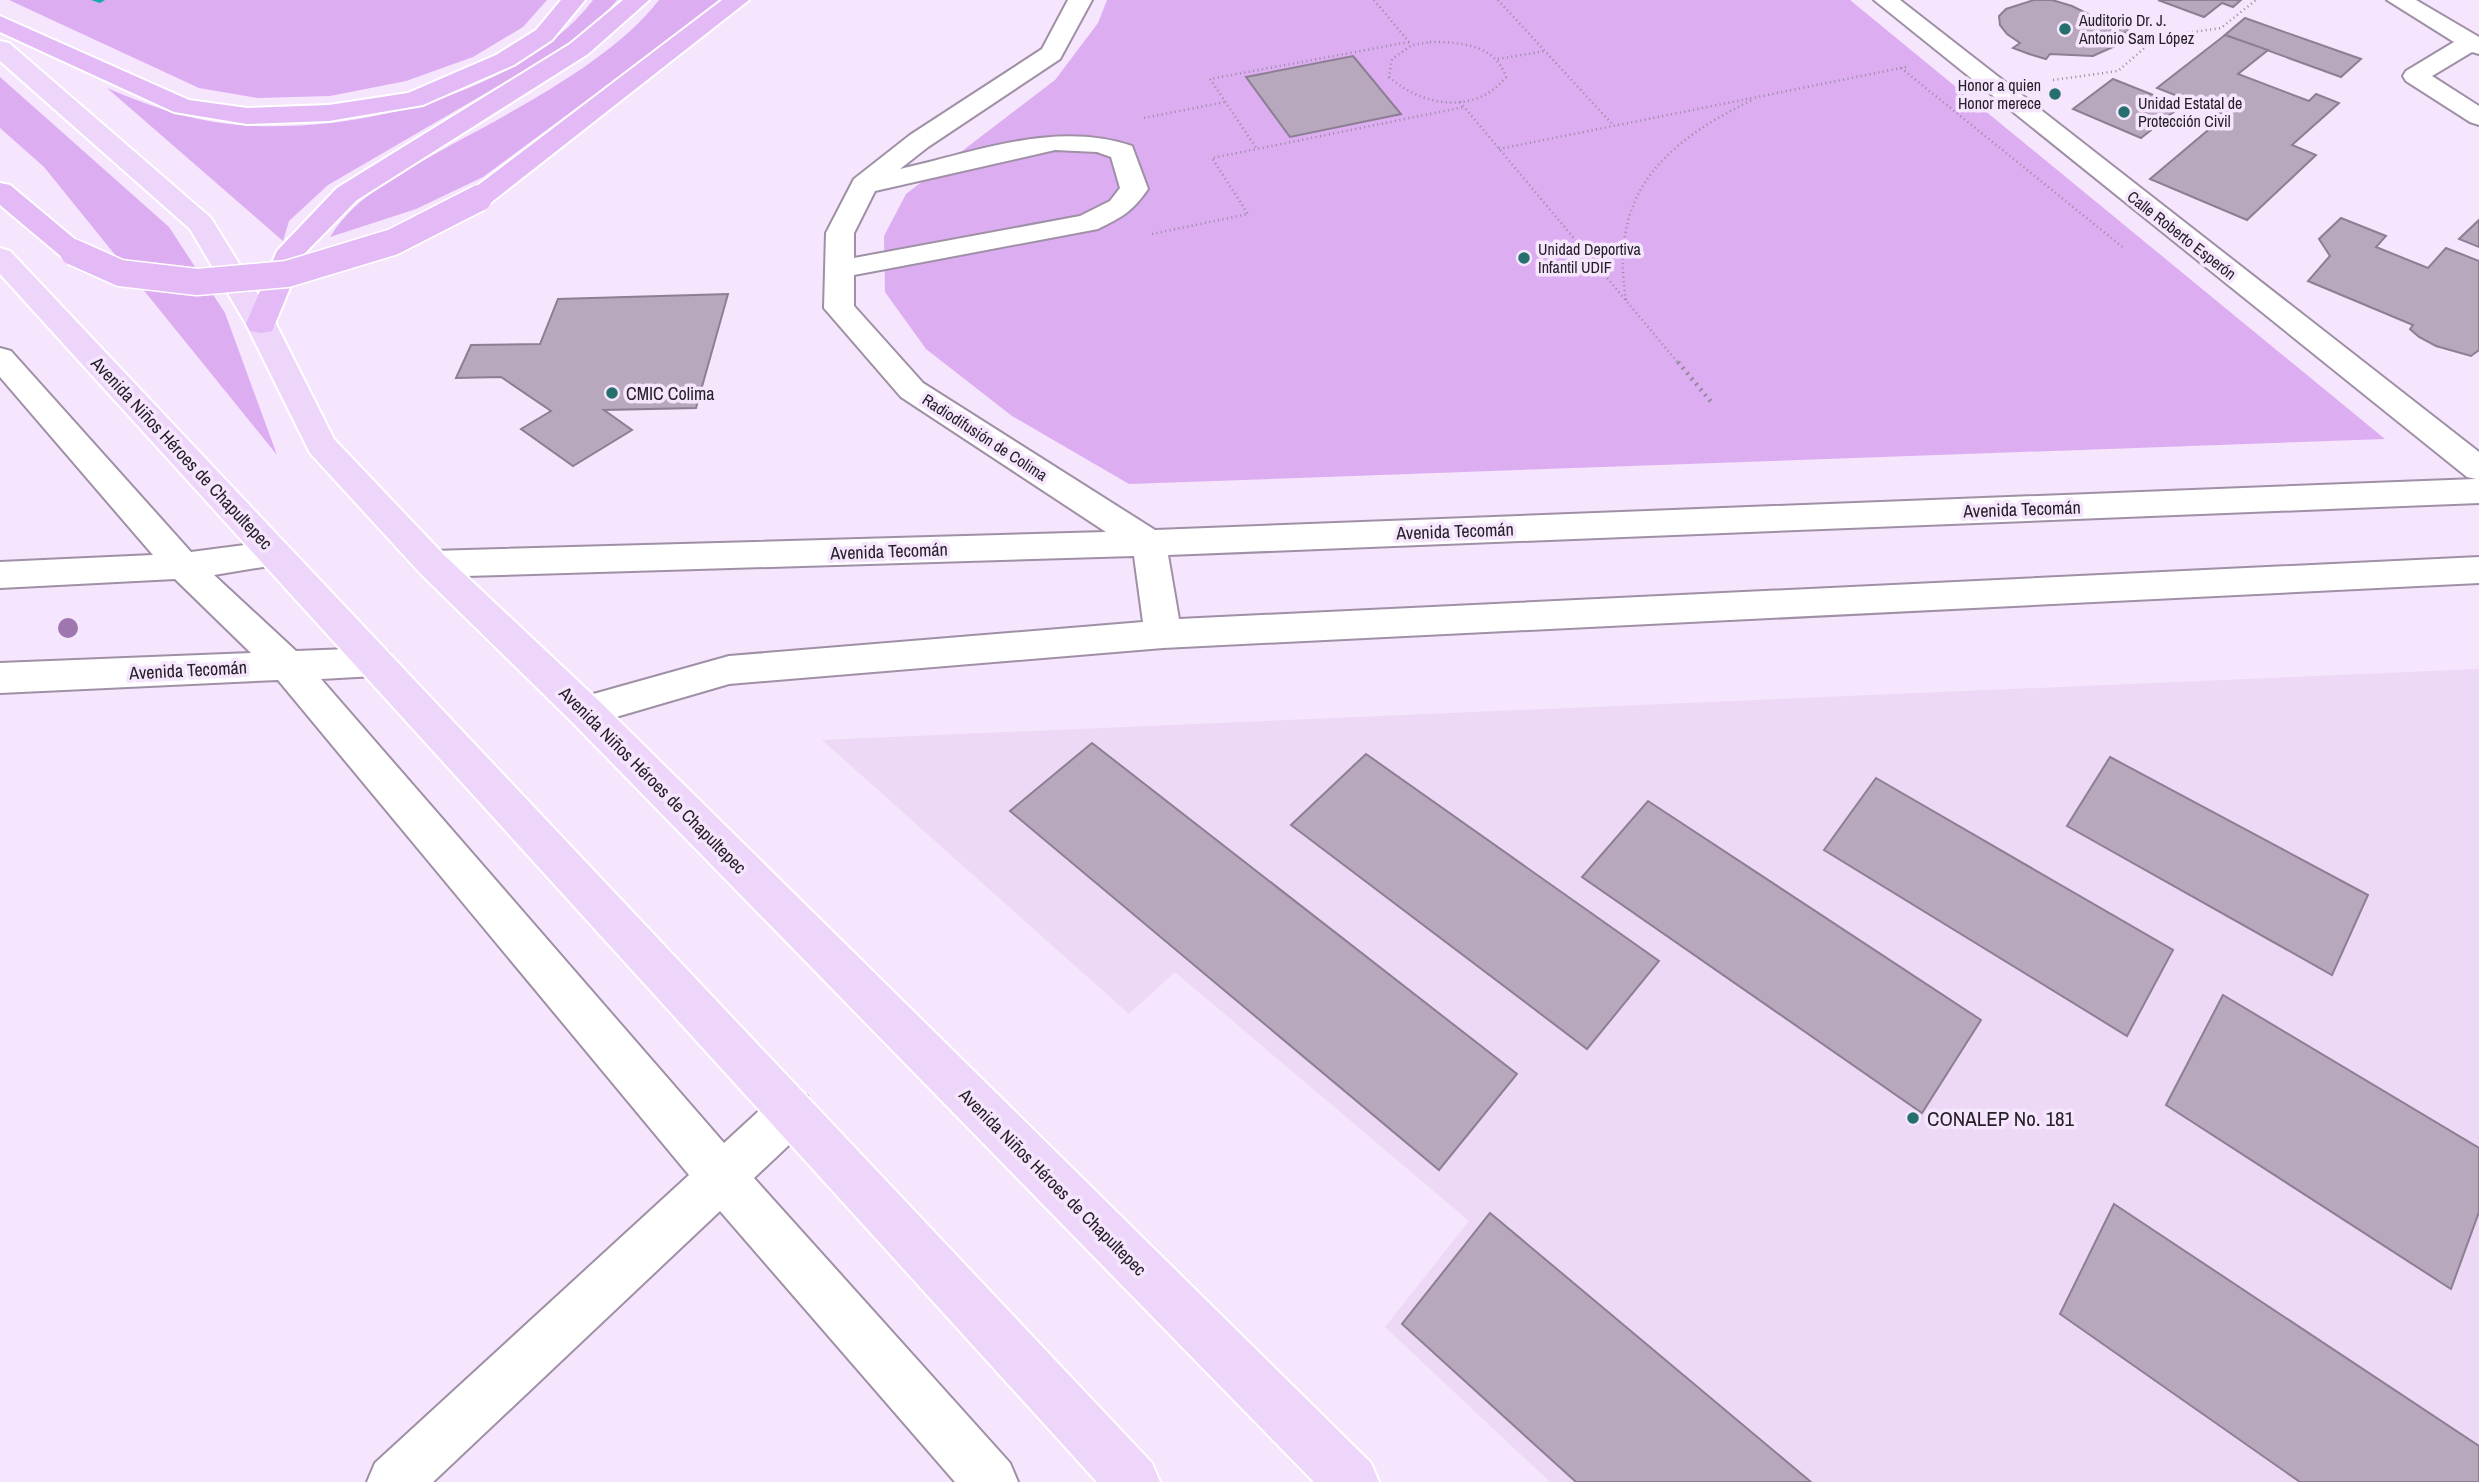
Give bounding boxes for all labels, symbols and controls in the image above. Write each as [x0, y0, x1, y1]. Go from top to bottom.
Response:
place label: Auditorio Dr. J. Antonio Sam López [2078, 9, 2195, 49]
marker: Auditorio Dr. J. Antonio Sam López [2057, 21, 2073, 37]
place label: Honor a quien Honor merece [1958, 74, 2041, 114]
marker: Honor a quien Honor merece [2047, 86, 2063, 102]
place label: Unidad Estatal de Protección Civil [2138, 92, 2242, 132]
marker: Unidad Estatal de Protección Civil [2116, 104, 2132, 120]
street label: Calle Roberto Esperón [2123, 185, 2241, 285]
place label: Unidad Deportiva Infantil UDIF [1538, 238, 1642, 278]
marker: Unidad Deportiva Infantil UDIF [1516, 250, 1532, 266]
street label: Avenida Niños Héroes de Chapultepec [85, 350, 278, 555]
place label: CMIC Colima [626, 381, 715, 406]
marker: CMIC Colima [604, 385, 620, 401]
street label: Radiodifusión de Colima [918, 388, 1052, 486]
street label: Avenida Tecomán [1962, 494, 2081, 524]
street label: Avenida Tecomán [1395, 516, 1514, 546]
street label: Avenida Tecomán [829, 536, 948, 566]
street label: Avenida Tecomán [128, 654, 247, 686]
street label: Avenida Niños Héroes de Chapultepec [553, 680, 752, 879]
street label: Avenida Niños Héroes de Chapultepec [953, 1082, 1152, 1281]
place label: CONALEP No. 181 [1927, 1104, 2075, 1133]
marker: CONALEP No. 181 [1905, 1110, 1921, 1126]

